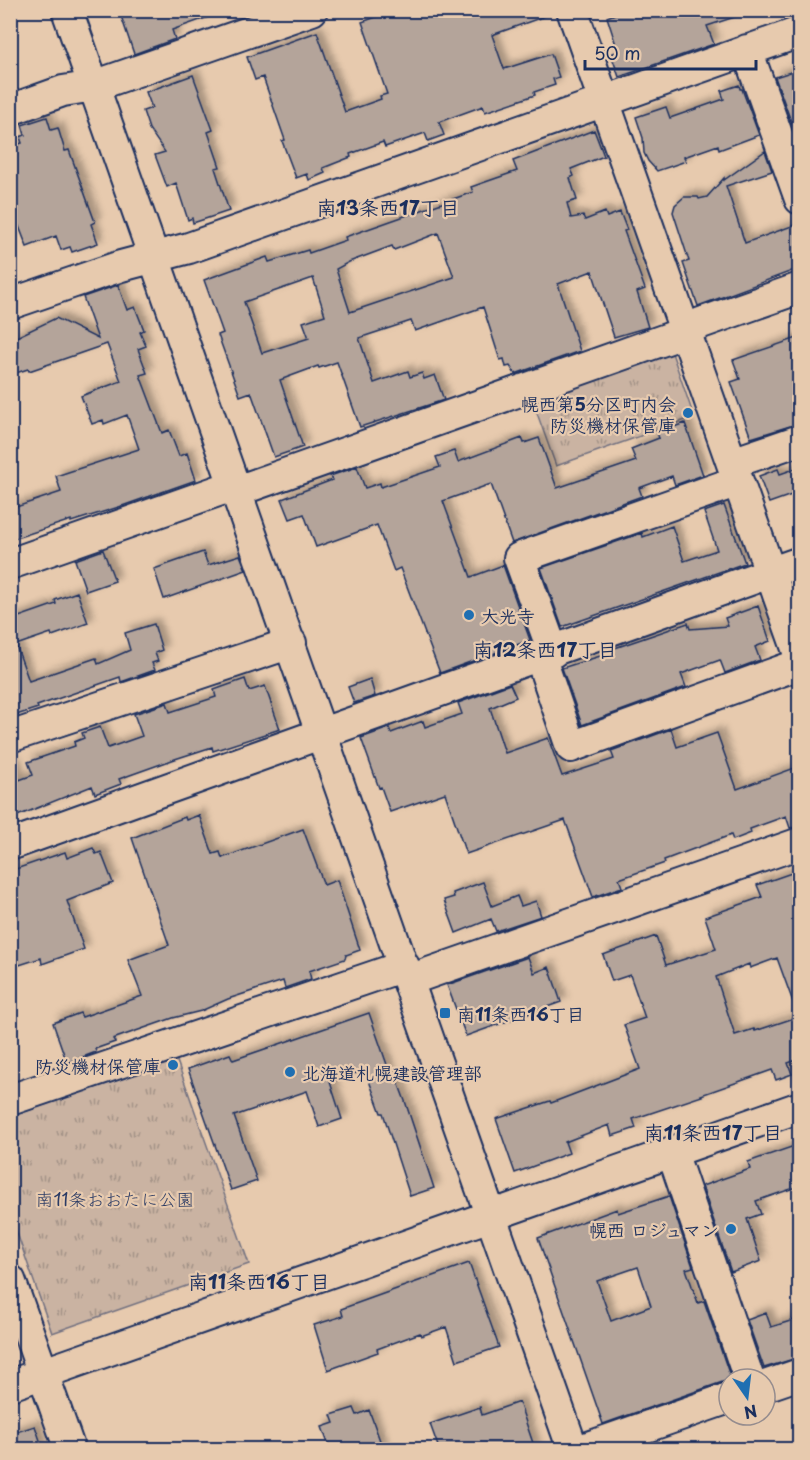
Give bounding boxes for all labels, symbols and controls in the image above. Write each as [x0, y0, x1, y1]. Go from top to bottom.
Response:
scale bar [585, 33, 756, 71]
text: 50 m [594, 39, 641, 66]
district label: 南13条西17丁目 [316, 192, 460, 222]
place label: 幌西第5分区町内会 防災機材保管庫 [520, 390, 676, 438]
marker: 幌西第5分区町内会 防災機材保管庫 [681, 406, 695, 420]
place label: 大光寺 [481, 602, 535, 629]
marker: 大光寺 [462, 608, 476, 622]
district label: 南12条西17丁目 [473, 634, 617, 664]
place label: 南11条西16丁目 [457, 1000, 585, 1027]
marker: 南11条西16丁目 [438, 1006, 452, 1020]
place label: 防災機材保管庫 [35, 1052, 161, 1079]
marker: 防災機材保管庫 [166, 1058, 180, 1072]
place label: 北海道札幌建設管理部 [302, 1059, 482, 1086]
marker: 北海道札幌建設管理部 [283, 1065, 297, 1079]
district label: 南11条西17丁目 [644, 1117, 782, 1147]
park label: 南11条おおたに公園 [35, 1185, 195, 1212]
place label: 幌西 ロジュマン [589, 1216, 719, 1243]
marker: 幌西 ロジュマン [724, 1222, 738, 1236]
district label: 南11条西16丁目 [188, 1266, 330, 1296]
north arrow [717, 1367, 777, 1427]
text: N [742, 1399, 760, 1426]

